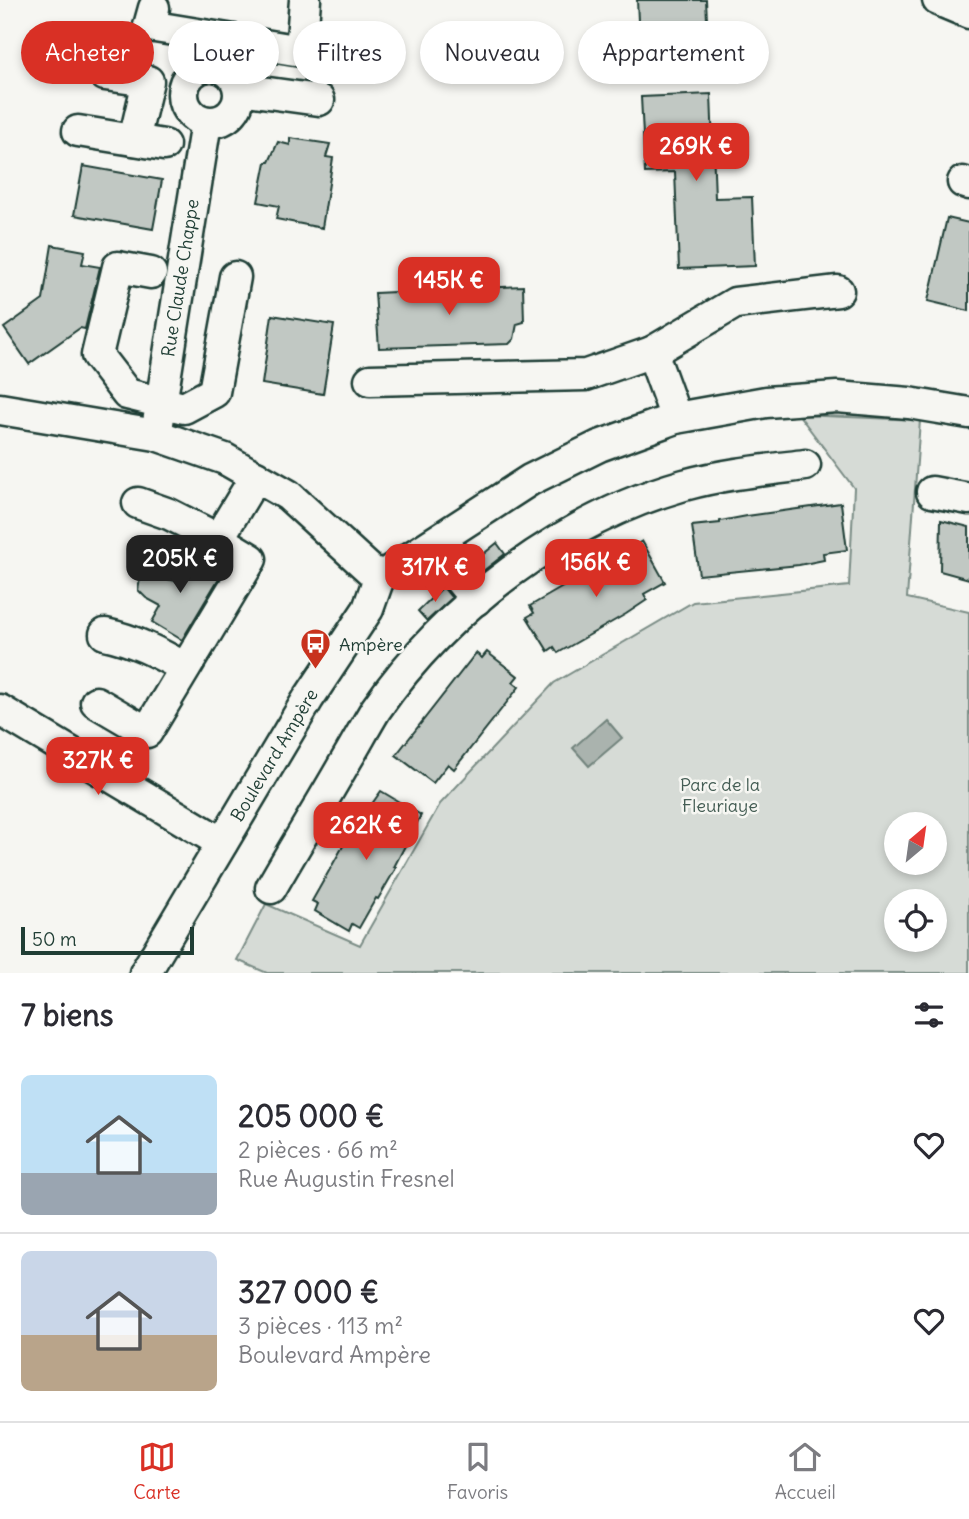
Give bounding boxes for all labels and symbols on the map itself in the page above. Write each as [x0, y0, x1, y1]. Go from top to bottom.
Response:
pin: 269K € [639, 124, 753, 183]
street label: Rue Claude Chappe [156, 197, 204, 359]
pin: 145K € [392, 258, 506, 317]
pin: 205K € [123, 536, 237, 595]
pin: 156K € [539, 540, 653, 599]
pin: 317K € [378, 544, 492, 604]
bus stop icon: Ampère [299, 627, 333, 671]
place label: Ampère [339, 633, 403, 656]
street label: Boulevard Ampère [225, 684, 323, 826]
pin: 327K € [41, 738, 155, 797]
park label: Parc de la Fleuriaye [680, 773, 760, 817]
pin: 262K € [309, 802, 423, 862]
north arrow [884, 812, 947, 875]
scale bar [21, 924, 194, 956]

